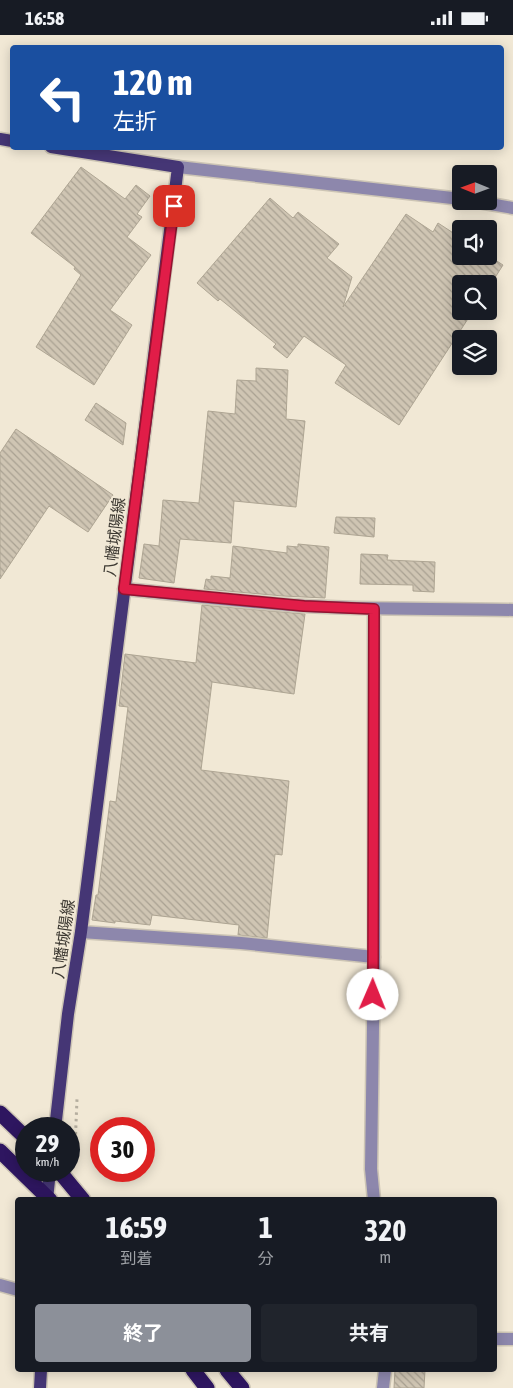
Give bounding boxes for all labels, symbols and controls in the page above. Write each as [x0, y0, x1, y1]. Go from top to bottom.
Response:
text: 16:58 [25, 7, 64, 29]
text: 120 m [113, 62, 192, 102]
icon: left [30, 65, 95, 130]
text: 左折 [113, 108, 157, 134]
north arrow [452, 165, 498, 210]
map controls [452, 165, 497, 375]
pin [153, 185, 195, 227]
icon: arrive [160, 192, 188, 220]
button: sound [452, 220, 497, 265]
button: search [452, 275, 497, 320]
button: layers [452, 330, 497, 375]
street label: 八幡城陽線 [100, 496, 128, 578]
street label: 八幡城陽線 [49, 898, 77, 980]
position arrow [346, 968, 398, 1020]
speed limit sign: 30 [90, 1117, 155, 1182]
text: 29 [36, 1129, 59, 1157]
text: km/h [36, 1155, 59, 1169]
text: 16:59 [105, 1210, 167, 1244]
text: 1 [259, 1210, 273, 1244]
text: 320 [364, 1213, 406, 1247]
text: m [380, 1248, 391, 1266]
text: 到着 [120, 1249, 152, 1267]
text: 分 [258, 1249, 274, 1267]
button: 終了 [35, 1304, 251, 1362]
button: 共有 [261, 1304, 477, 1362]

